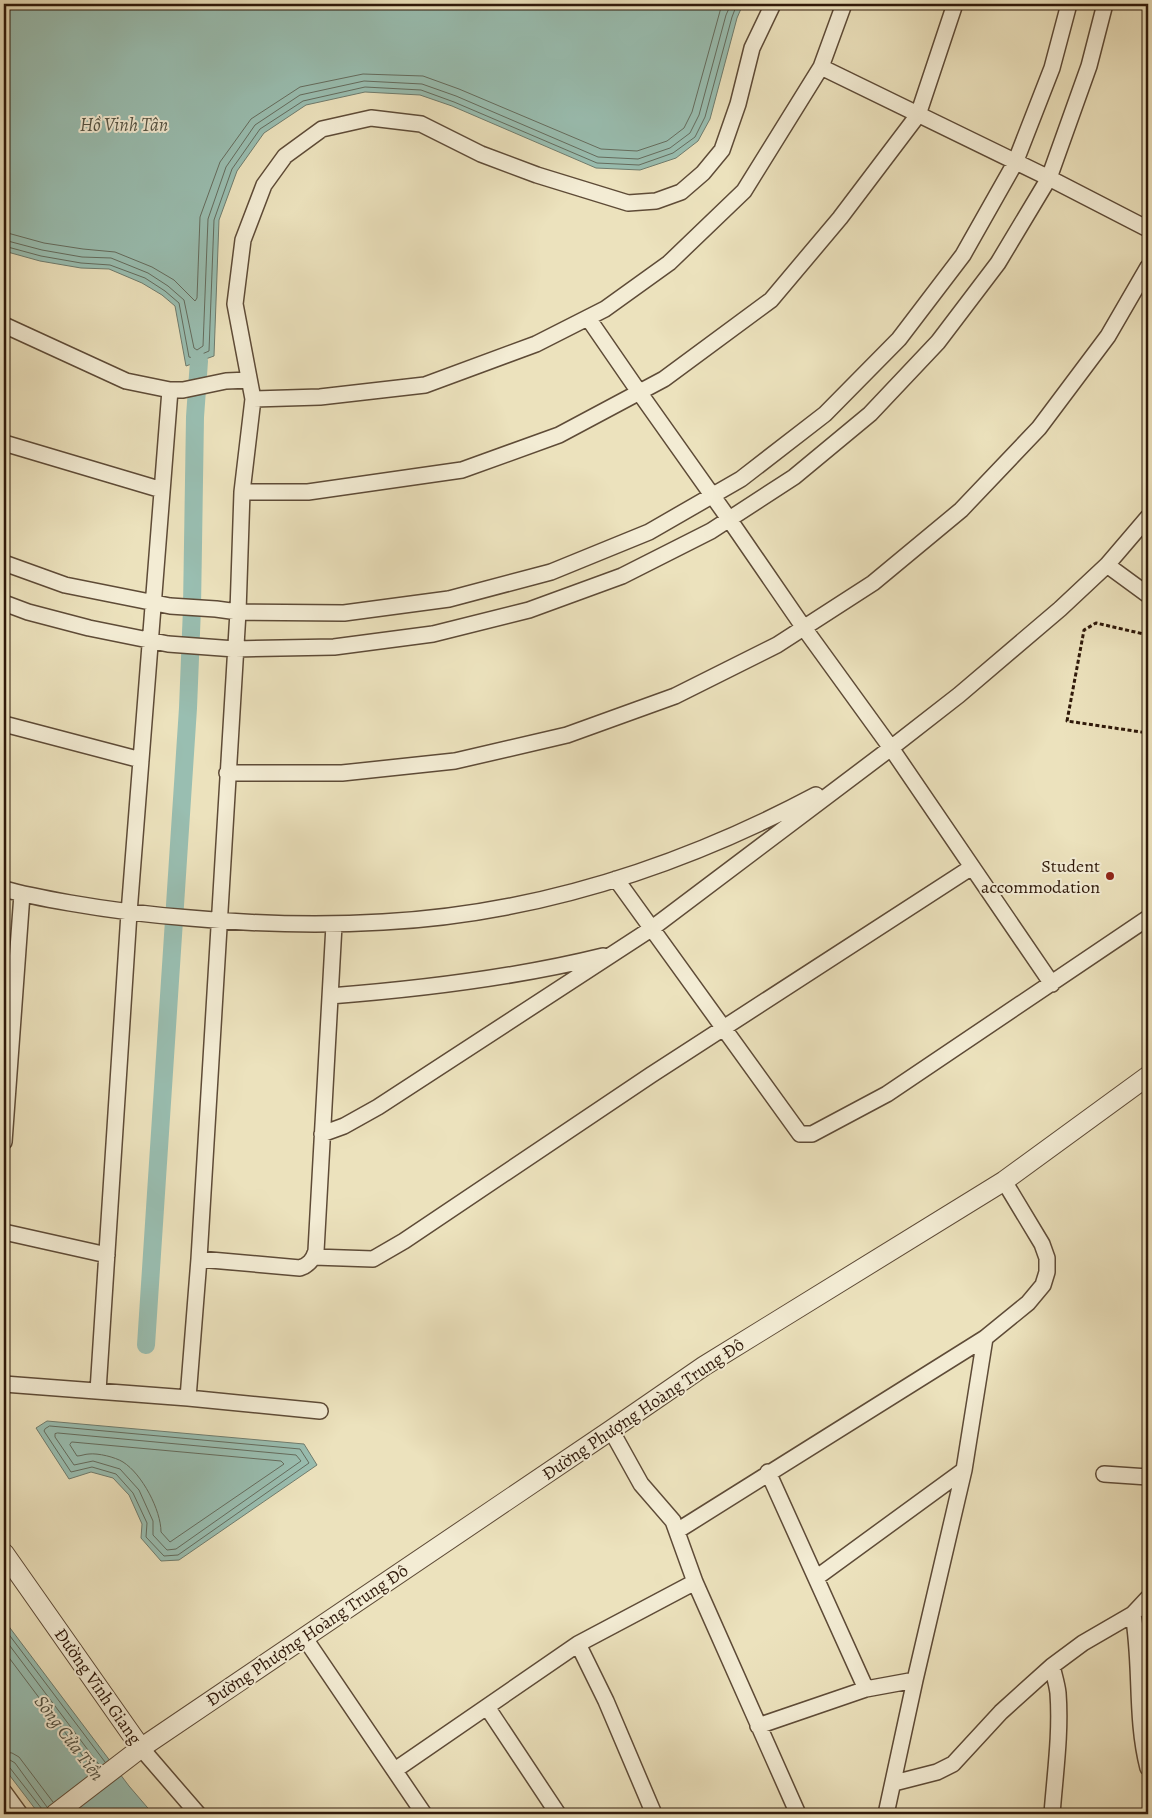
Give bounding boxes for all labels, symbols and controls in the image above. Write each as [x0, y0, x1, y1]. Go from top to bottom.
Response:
water label: Hồ Vinh Tân [80, 112, 168, 138]
place label: Student accommodation [981, 854, 1100, 899]
marker: Student accommodation [1104, 870, 1116, 882]
street label: Đường Phượng Hoàng Trung Đô [537, 1332, 749, 1486]
street label: Đường Phượng Hoàng Trung Đô [201, 1558, 413, 1712]
street label: Đường Vĩnh Giang [49, 1623, 147, 1749]
water label: Sông Cửa Tiền [28, 1690, 110, 1786]

